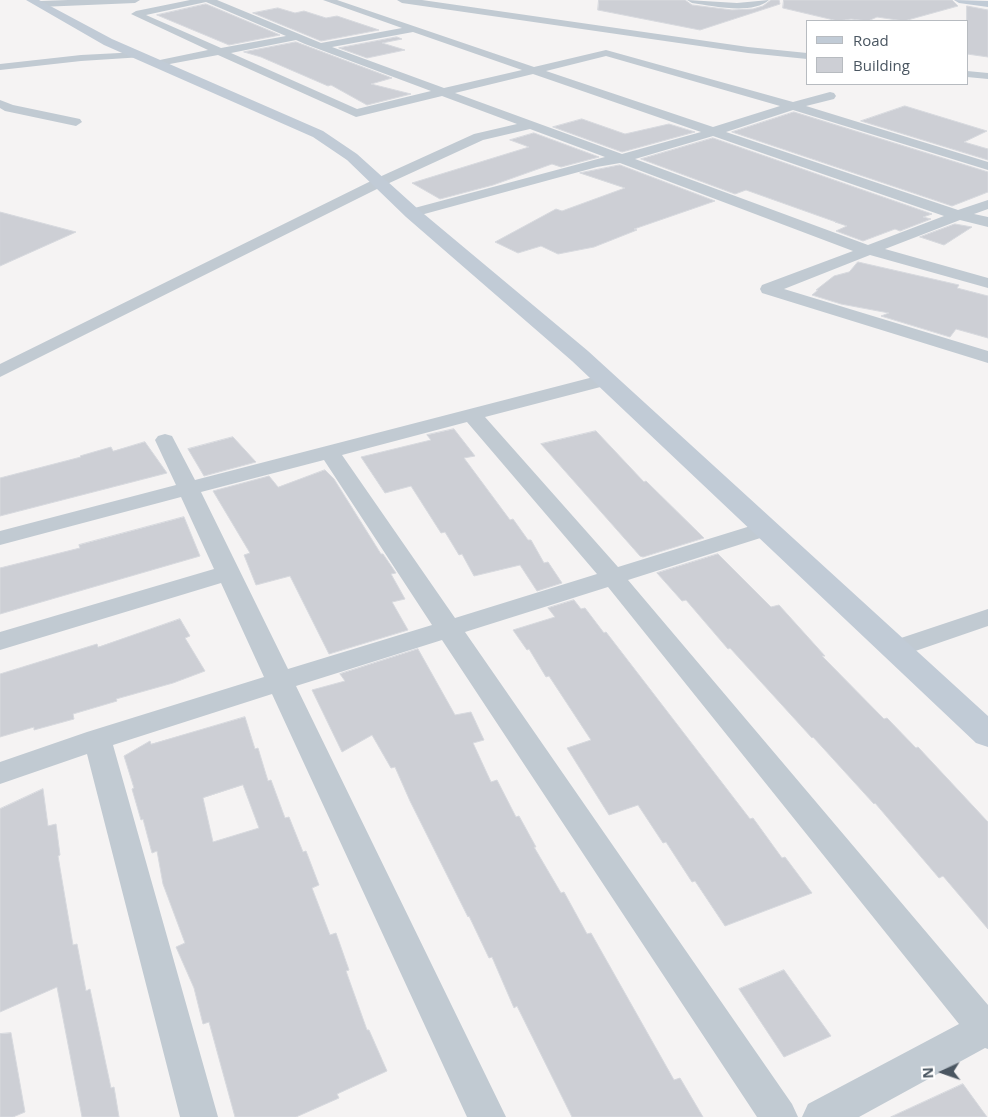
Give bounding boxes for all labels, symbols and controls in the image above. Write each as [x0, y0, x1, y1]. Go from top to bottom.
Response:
legend [806, 20, 968, 85]
text: Road [853, 30, 889, 50]
text: Building [853, 55, 910, 75]
north arrow [918, 1047, 968, 1097]
text: N [918, 1067, 937, 1079]

